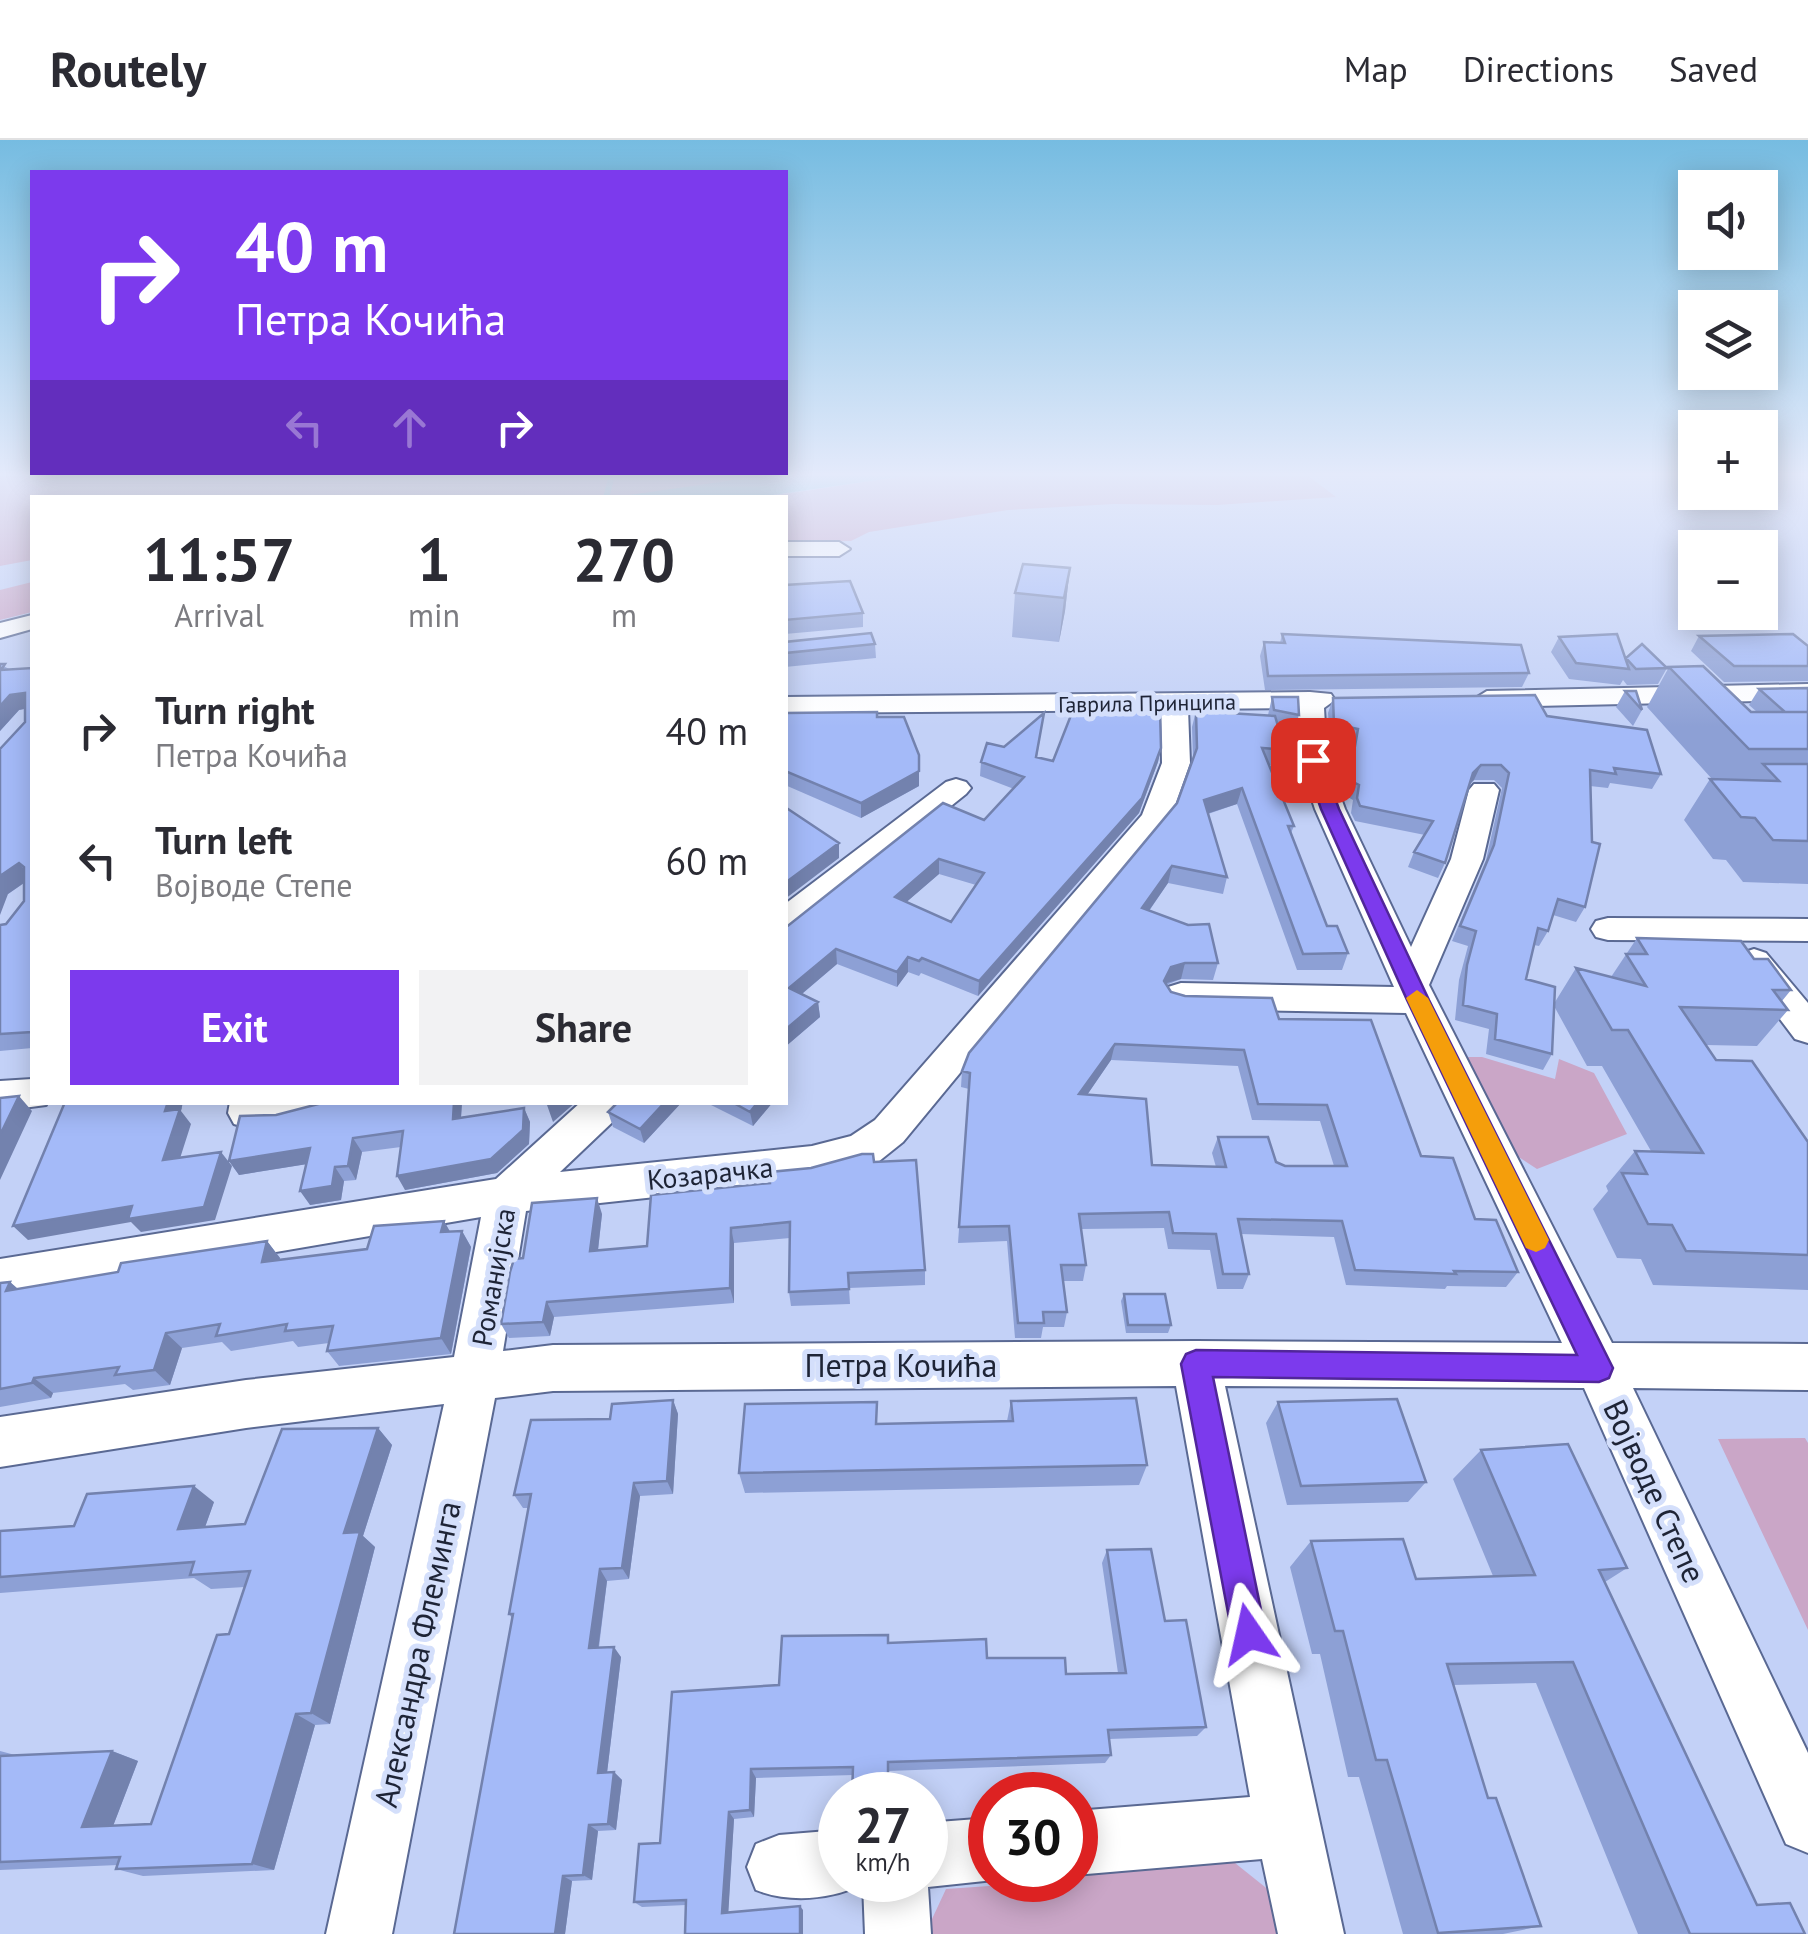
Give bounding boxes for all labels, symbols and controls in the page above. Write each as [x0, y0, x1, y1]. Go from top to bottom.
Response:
text: Routely [50, 38, 206, 100]
text: Map [1344, 46, 1408, 92]
text: Directions [1463, 46, 1614, 92]
text: Saved [1669, 46, 1758, 92]
map controls [1678, 170, 1778, 630]
button: sound [1678, 170, 1778, 270]
text: 40 m [235, 201, 388, 291]
icon: right [70, 210, 200, 340]
text: Петра Кочића [235, 289, 506, 347]
button: layers [1678, 290, 1778, 390]
icon: left [277, 400, 332, 455]
icon: ahead [382, 400, 437, 455]
icon: right [487, 400, 542, 455]
button: + [1678, 410, 1778, 510]
text: 11:57 [143, 520, 295, 598]
text: 1 [417, 520, 451, 598]
text: 270 [573, 520, 675, 598]
button: − [1678, 530, 1778, 630]
text: Arrival [174, 594, 264, 636]
text: min [408, 594, 460, 636]
text: m [611, 594, 637, 636]
text: Turn right [155, 685, 315, 734]
street label: Гаврила Принципа [1058, 687, 1236, 719]
icon: right [70, 703, 125, 758]
text: 40 m [666, 706, 748, 755]
pin [1271, 718, 1356, 803]
icon: arrive [1286, 733, 1341, 788]
text: Петра Кочића [155, 734, 348, 776]
text: Turn left [155, 815, 292, 864]
icon: left [70, 833, 125, 888]
text: 60 m [666, 836, 748, 885]
text: Војводе Степе [155, 864, 353, 906]
button: Exit [70, 970, 399, 1085]
button: Share [419, 970, 748, 1085]
street label: Козарачка [645, 1148, 775, 1198]
street label: Романијска [463, 1205, 523, 1349]
street label: Петра Кочића [805, 1344, 997, 1386]
street label: Војводе Степе [1594, 1393, 1716, 1589]
street label: Александра Флеминга [364, 1497, 470, 1811]
position arrow [1197, 1582, 1301, 1686]
speed limit sign: 30 [968, 1772, 1098, 1902]
text: 27 [855, 1792, 911, 1857]
text: km/h [856, 1846, 910, 1878]

